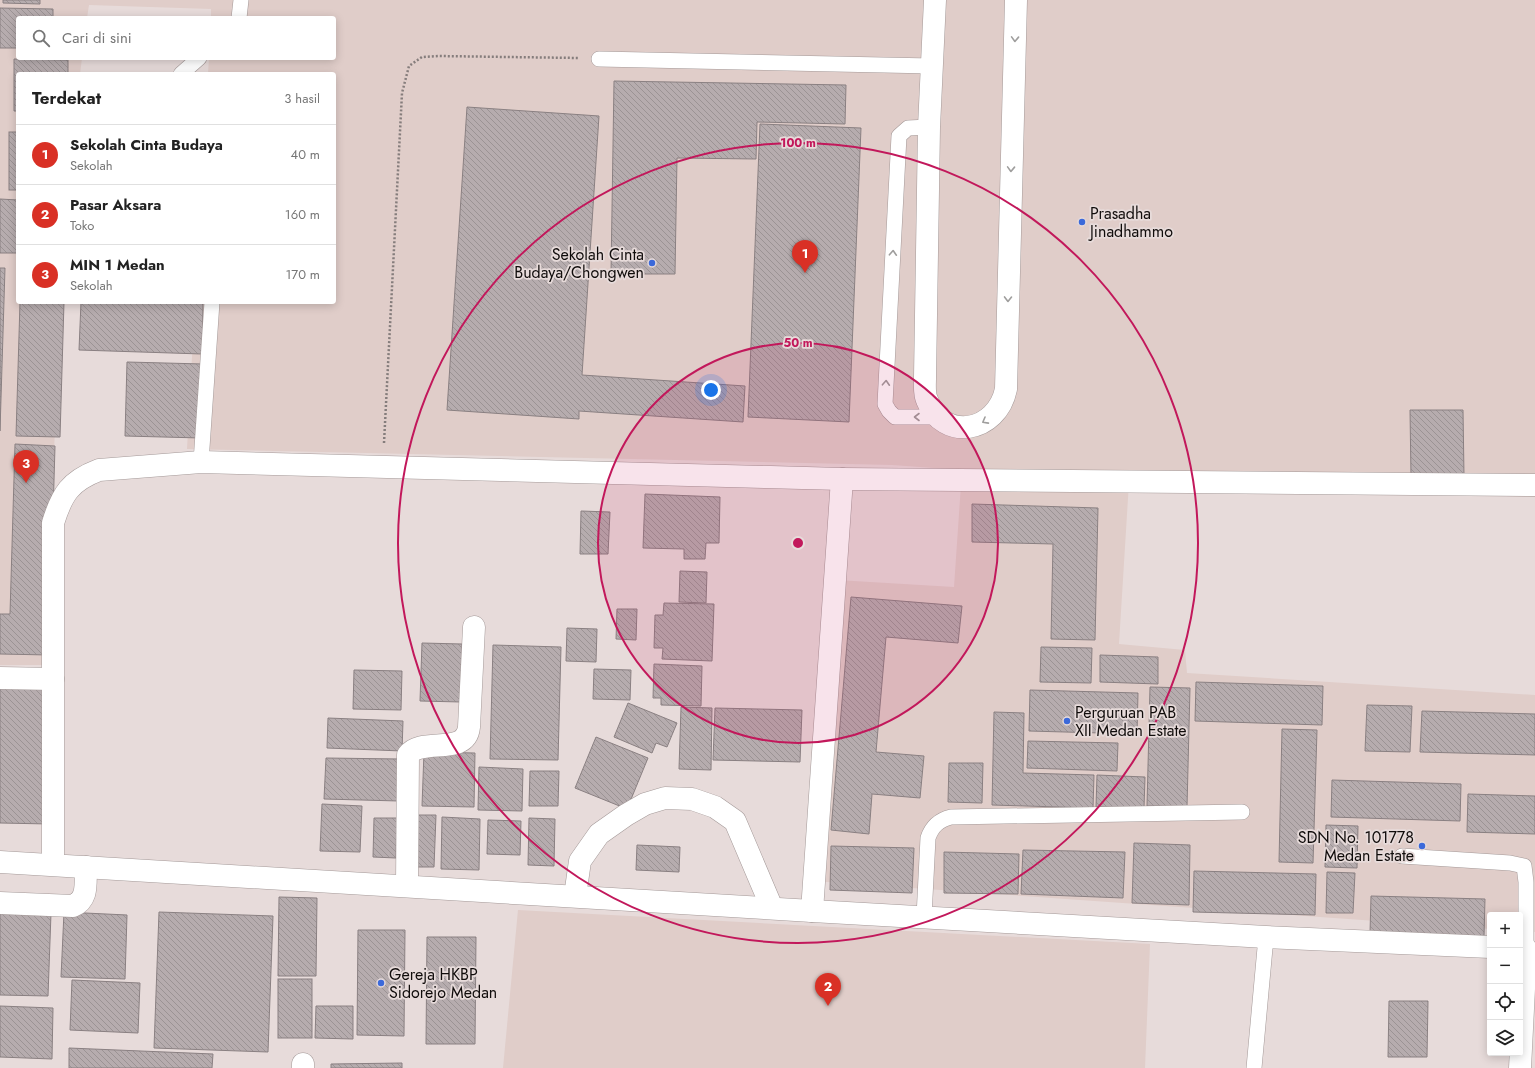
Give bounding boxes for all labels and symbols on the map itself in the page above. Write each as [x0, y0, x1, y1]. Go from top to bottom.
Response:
one-way arrow [1011, 36, 1019, 42]
text: 100 m [780, 134, 816, 152]
one-way arrow [1007, 166, 1016, 172]
place label: Prasadha Jinadhammo [1088, 202, 1173, 243]
marker: Prasadha Jinadhammo [1077, 217, 1087, 227]
pin: 1 [792, 240, 818, 273]
place label: Sekolah Cinta Budaya/Chongwen [514, 243, 644, 284]
one-way arrow [889, 250, 897, 256]
marker: Sekolah Cinta Budaya/Chongwen [647, 258, 657, 268]
one-way arrow [1004, 296, 1012, 302]
text: 50 m [783, 334, 813, 352]
your location [701, 380, 721, 400]
one-way arrow [882, 380, 891, 386]
one-way arrow [914, 413, 920, 421]
one-way arrow [982, 416, 990, 423]
pin: 3 [13, 450, 39, 483]
centre of rings [791, 536, 805, 550]
place label: Perguruan PAB XII Medan Estate [1075, 701, 1187, 742]
marker: Perguruan PAB XII Medan Estate [1062, 716, 1072, 726]
place label: SDN No. 101778 Medan Estate [1298, 826, 1414, 867]
marker: SDN No. 101778 Medan Estate [1417, 841, 1427, 851]
place label: Gereja HKBP Sidorejo Medan [389, 963, 497, 1004]
pin: 2 [815, 973, 841, 1006]
marker: Gereja HKBP Sidorejo Medan [376, 978, 386, 988]

